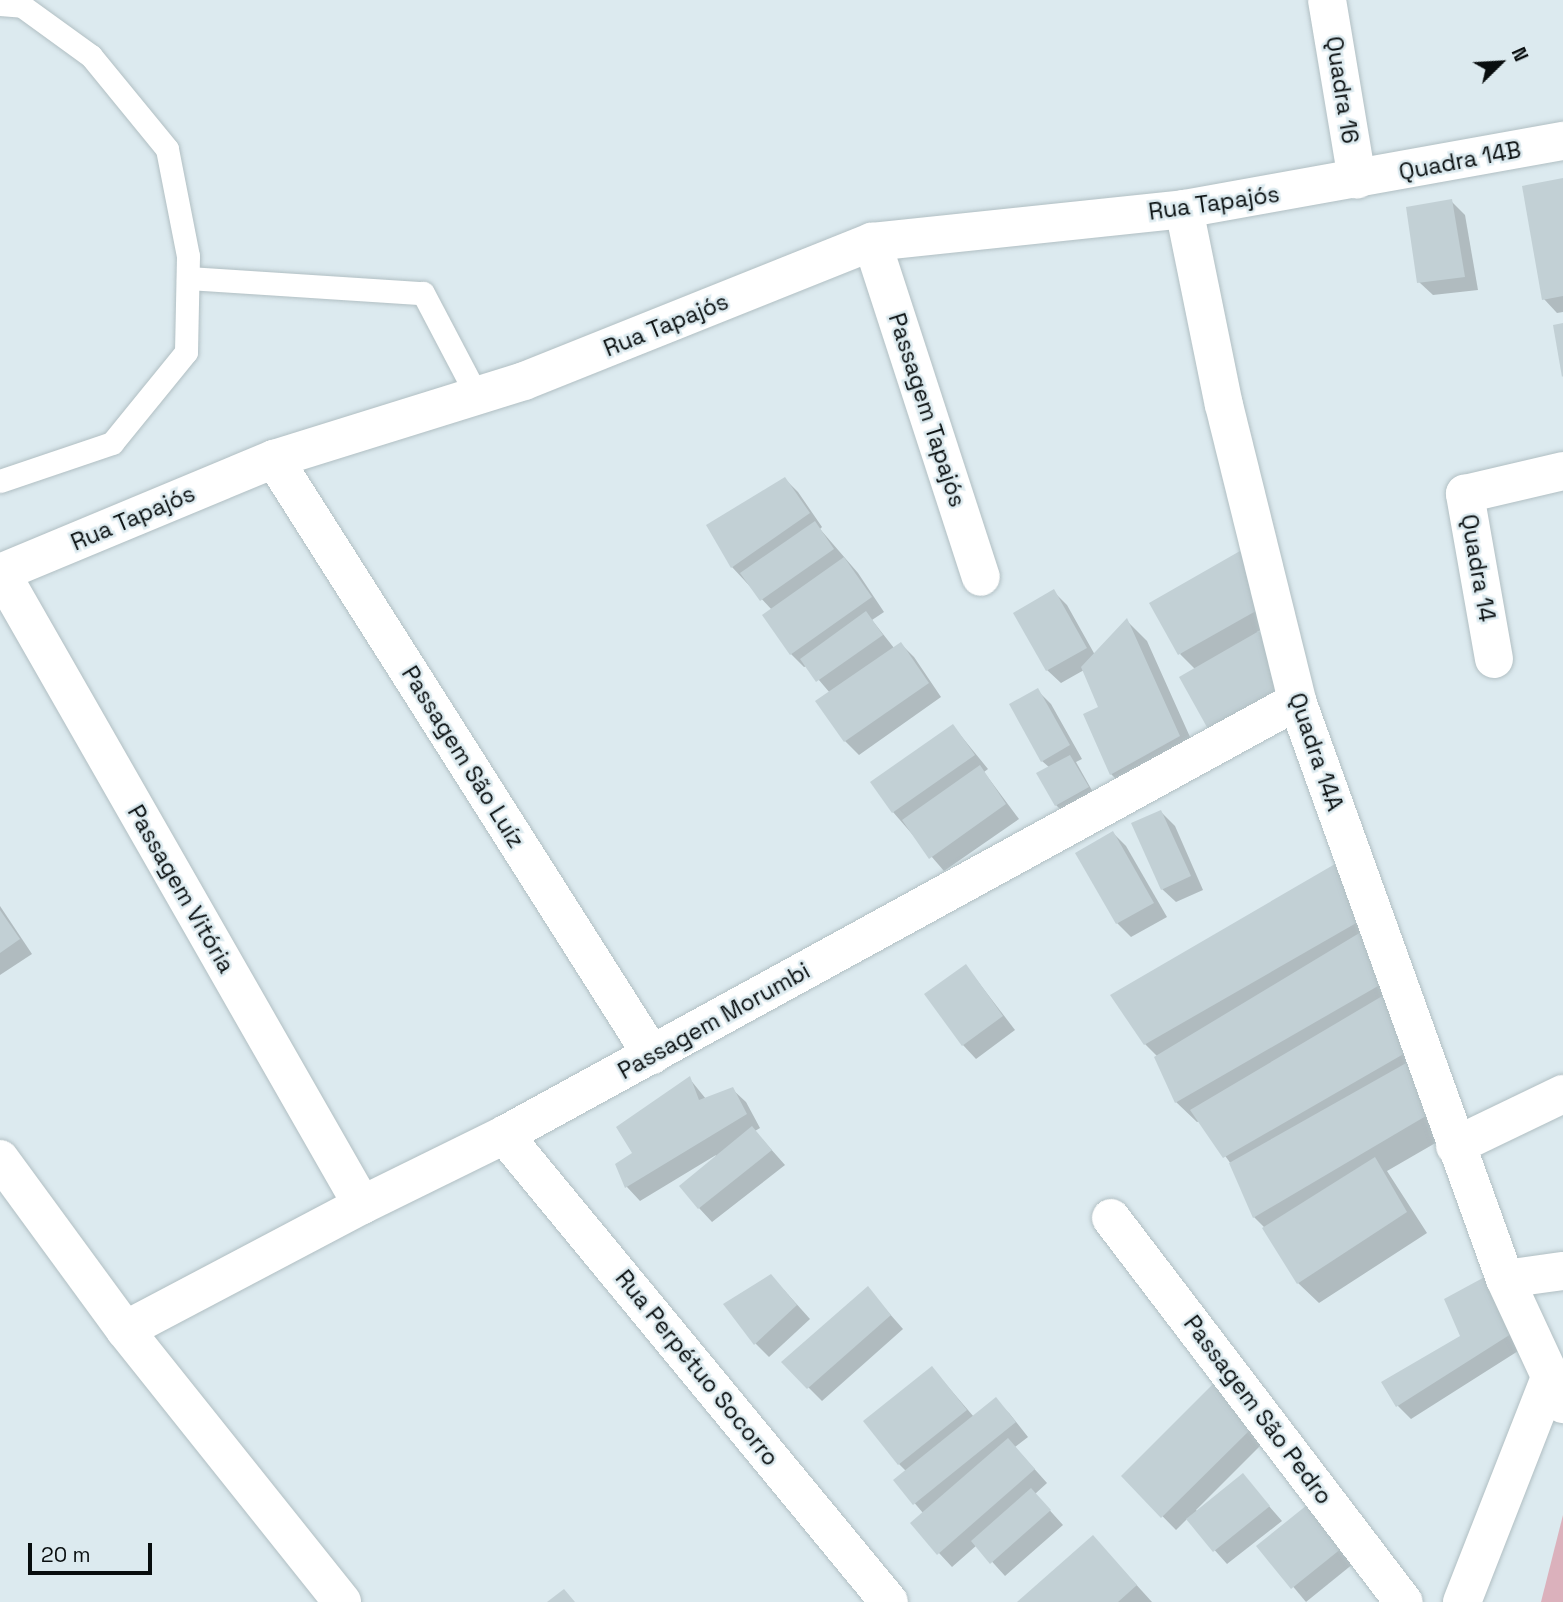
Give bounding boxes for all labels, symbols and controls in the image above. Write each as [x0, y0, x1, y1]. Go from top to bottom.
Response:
north arrow [1465, 28, 1535, 98]
street label: Quadra 16 [1320, 34, 1364, 146]
text: N [1506, 43, 1534, 65]
street label: Quadra 14B [1397, 136, 1523, 186]
street label: Rua Tapajós [1146, 180, 1282, 226]
street label: Rua Tapajós [599, 287, 733, 363]
street label: Passagem Tapajós [883, 309, 971, 511]
street label: Rua Tapajós [67, 479, 199, 557]
street label: Quadra 14 [1455, 512, 1501, 624]
street label: Passagem São Luíz [396, 661, 530, 853]
street label: Quadra 14A [1283, 689, 1349, 815]
street label: Passagem Vitória [122, 800, 240, 978]
street label: Passagem Morumbi [613, 957, 815, 1085]
street label: Rua Perpétuo Socorro [610, 1265, 784, 1471]
street label: Passagem São Pedro [1178, 1310, 1338, 1510]
scale bar [32, 1528, 156, 1572]
text: 20 m [41, 1541, 91, 1568]

